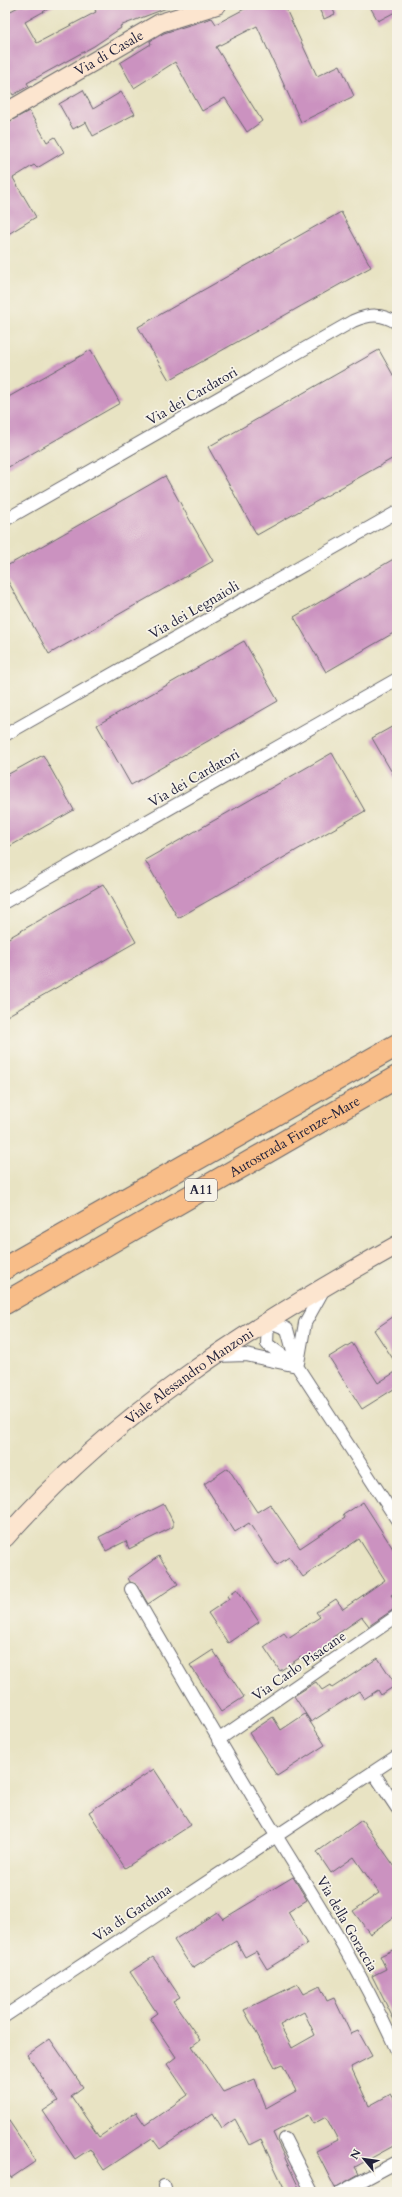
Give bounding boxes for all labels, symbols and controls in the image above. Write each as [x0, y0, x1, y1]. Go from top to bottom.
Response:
street label: Via di Casale [71, 25, 147, 80]
street label: Via dei Cardatori [143, 362, 241, 430]
street label: Via dei Legnaioli [145, 576, 243, 644]
street label: Via dei Cardatori [145, 744, 243, 812]
street label: Autostrada Firenze-Mare [225, 1091, 363, 1181]
road number: A11 [185, 1179, 217, 1201]
street label: Viale Alessandro Manzoni [121, 1323, 257, 1429]
street label: Via Carlo Pisacane [248, 1627, 350, 1705]
street label: Via della Goraccia [312, 1873, 382, 1975]
street label: Via di Garduna [89, 1880, 175, 1946]
north arrow [344, 2139, 384, 2179]
text: N [347, 2146, 365, 2162]

